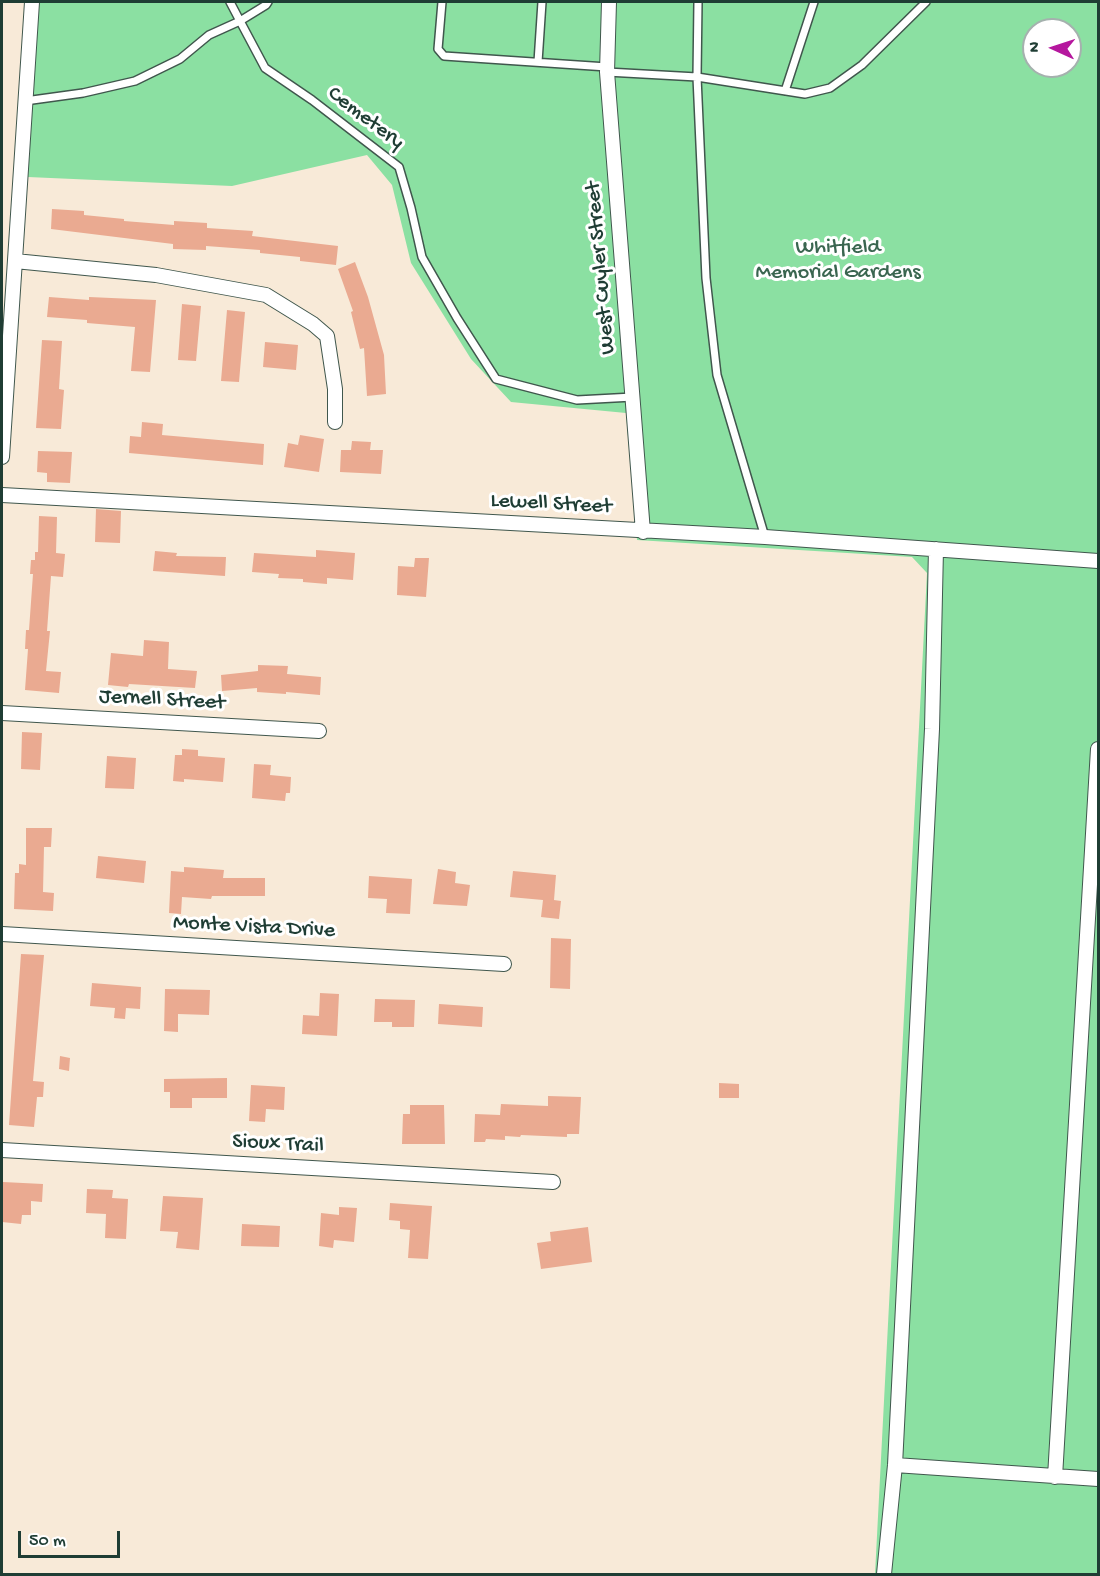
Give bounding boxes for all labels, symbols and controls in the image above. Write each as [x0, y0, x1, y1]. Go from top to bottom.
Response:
north arrow [1022, 18, 1082, 78]
text: N [1026, 41, 1045, 53]
street label: Cemetery [321, 82, 409, 156]
street label: West Cuyler Street [581, 181, 623, 355]
park label: Whitfield Memorial Gardens [755, 236, 921, 288]
street label: Lewell Street [490, 489, 612, 521]
street label: Jernell Street [98, 685, 226, 717]
street label: Monte Vista Drive [172, 911, 336, 945]
street label: Sioux Trail [232, 1129, 324, 1161]
scale bar [21, 1519, 123, 1557]
text: 50 m [29, 1531, 66, 1552]

